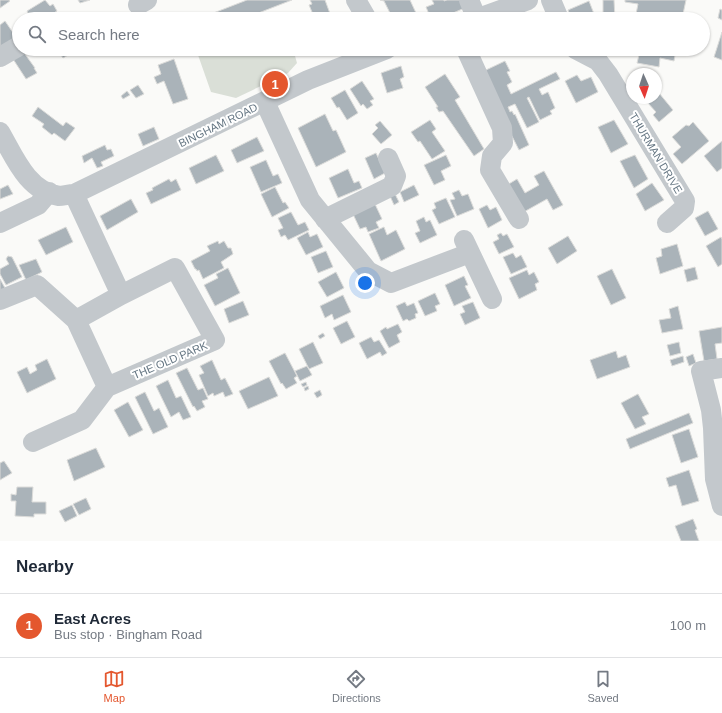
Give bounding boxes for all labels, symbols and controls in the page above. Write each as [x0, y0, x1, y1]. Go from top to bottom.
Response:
search box [12, 12, 710, 56]
icon: search [26, 23, 48, 45]
text: Search here [58, 26, 140, 43]
north arrow [626, 68, 662, 104]
pin: 1 [262, 69, 288, 99]
street label: BINGHAM ROAD [177, 101, 259, 149]
street label: THURMAN DRIVE [627, 111, 685, 195]
your location [355, 273, 375, 293]
street label: THE OLD PARK [131, 339, 210, 381]
text: Nearby [16, 557, 74, 576]
text: East Acres [54, 610, 131, 627]
text: 1 [25, 618, 33, 633]
text: 100 m [670, 618, 706, 633]
text: Bus stop · Bingham Road [54, 627, 202, 642]
tab: Map [103, 668, 125, 704]
tab: Directions [332, 668, 381, 704]
tab: Saved [587, 668, 619, 704]

